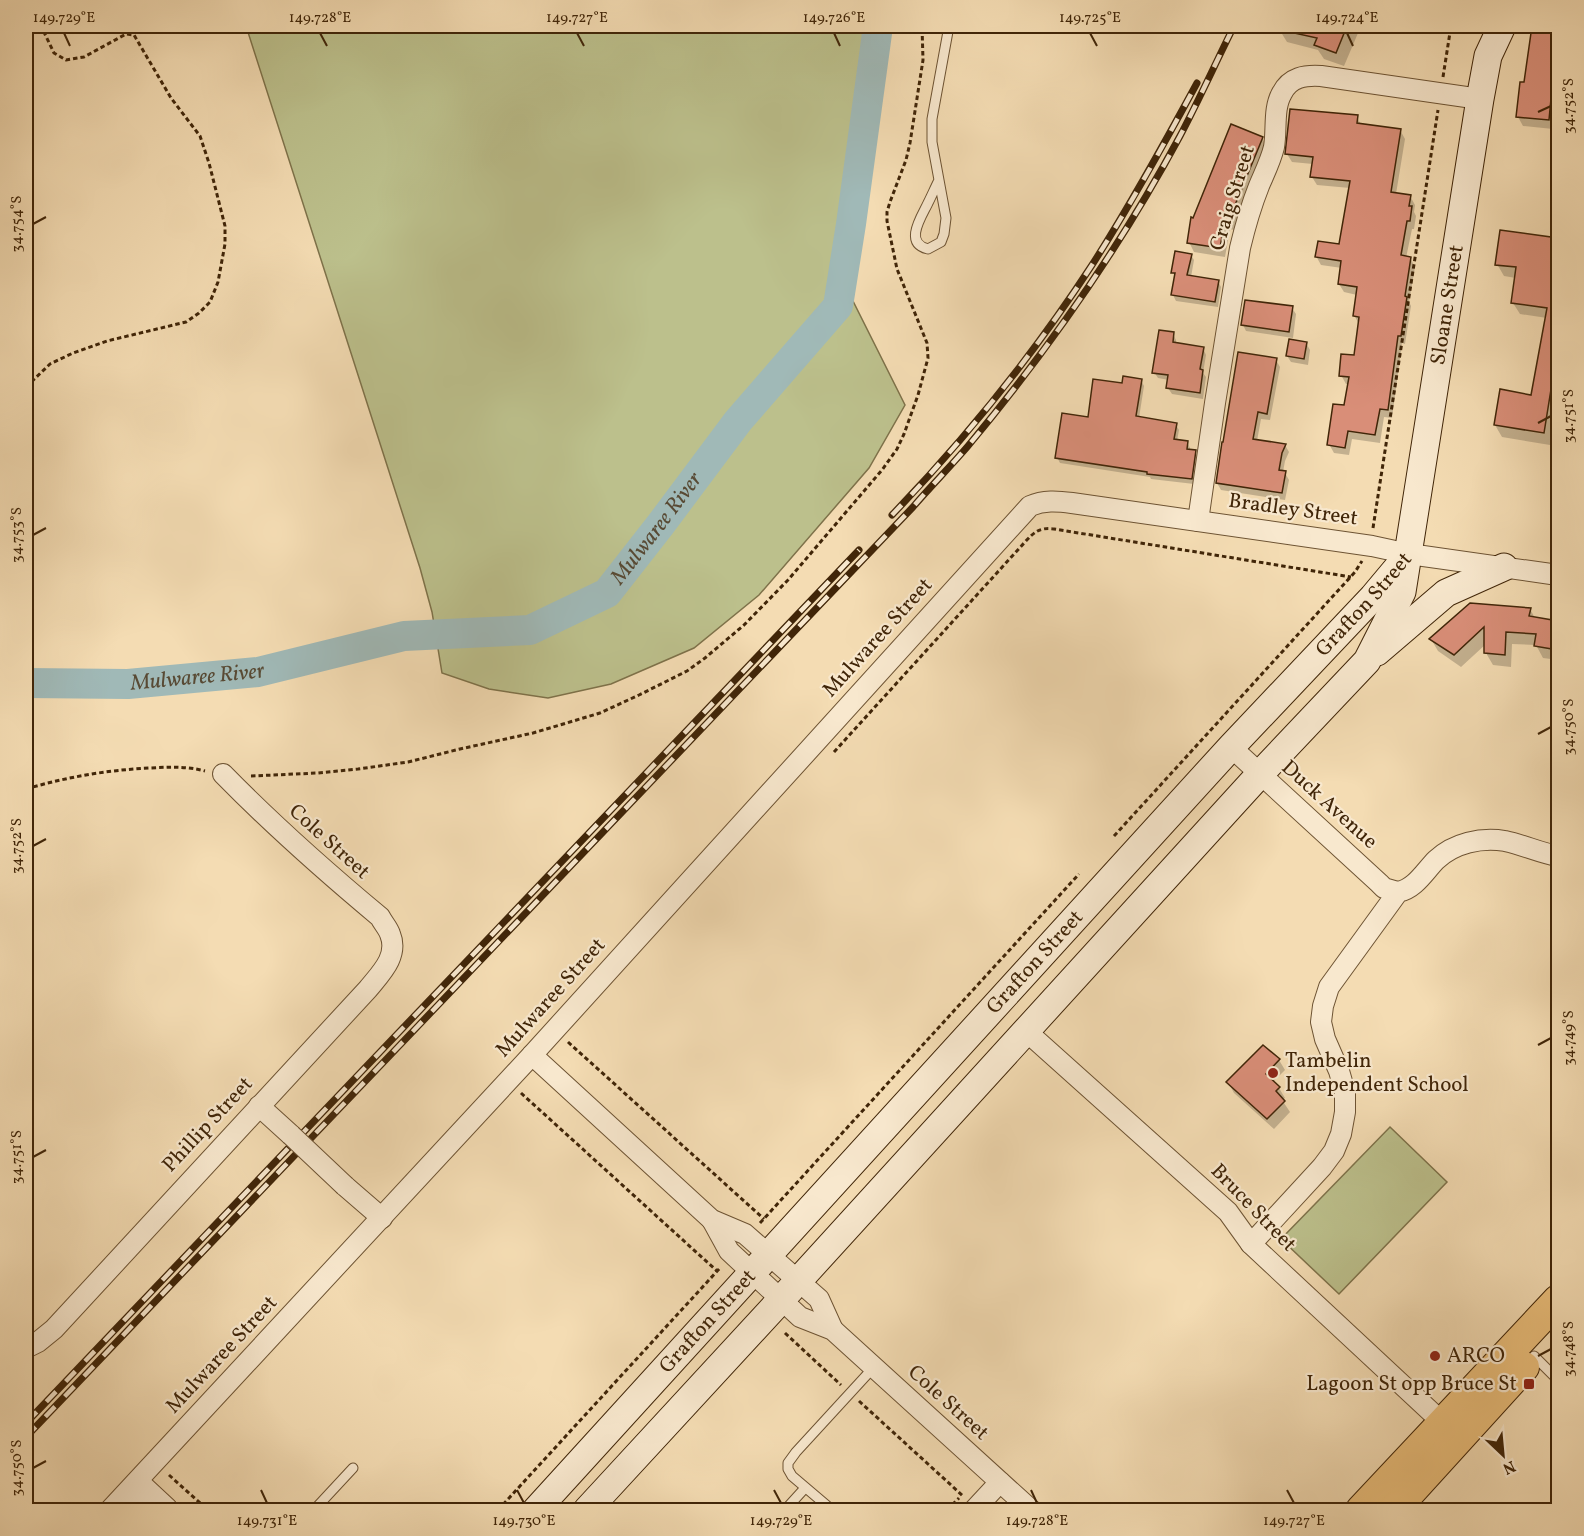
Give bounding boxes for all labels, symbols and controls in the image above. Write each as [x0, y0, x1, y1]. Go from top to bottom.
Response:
text: 149.729°E [33, 8, 95, 29]
text: 149.728°E [289, 8, 351, 29]
text: 149.727°E [546, 8, 608, 29]
text: 149.726°E [803, 8, 865, 29]
text: 149.725°E [1059, 8, 1121, 29]
text: 149.724°E [1315, 8, 1379, 29]
text: 34.752°S [1559, 78, 1580, 134]
street label: Craig Street [1203, 142, 1263, 254]
text: 34.754°S [7, 196, 28, 252]
street label: Sloane Street [1424, 243, 1471, 367]
text: 34.751°S [1559, 389, 1580, 443]
water label: Mulwaree River [603, 465, 710, 592]
street label: Bradley Street [1227, 487, 1359, 533]
text: 34.753°S [7, 507, 28, 563]
street label: Grafton Street [1309, 546, 1419, 663]
street label: Mulwaree Street [816, 572, 940, 704]
water label: Mulwaree River [128, 655, 269, 699]
text: 34.750°S [1559, 699, 1580, 755]
street label: Duck Avenue [1275, 754, 1383, 856]
street label: Cole Street [282, 798, 376, 886]
text: 34.752°S [7, 818, 28, 874]
street label: Grafton Street [980, 904, 1090, 1021]
street label: Mulwaree Street [489, 932, 613, 1064]
text: 34.749°S [1559, 1010, 1580, 1066]
place label: Tambelin Independent School [1285, 1047, 1469, 1100]
marker: Tambelin Independent School [1266, 1066, 1280, 1080]
street label: Phillip Street [156, 1071, 260, 1179]
text: 34.751°S [7, 1130, 28, 1184]
street label: Bruce Street [1204, 1158, 1302, 1258]
street label: Grafton Street [653, 1263, 763, 1380]
street label: Mulwaree Street [160, 1290, 284, 1420]
text: 34.748°S [1559, 1321, 1580, 1377]
place label: ARCO [1447, 1342, 1505, 1371]
marker: ARCO [1428, 1349, 1442, 1363]
street label: Cole Street [901, 1359, 995, 1447]
place label: Lagoon St opp Bruce St [1306, 1370, 1517, 1399]
marker: Lagoon St opp Bruce St [1522, 1377, 1536, 1391]
north arrow [1473, 1425, 1533, 1485]
text: 34.750°S [7, 1440, 28, 1496]
text: N [1498, 1454, 1519, 1479]
text: 149.731°E [237, 1511, 297, 1532]
text: 149.730°E [493, 1511, 555, 1532]
text: 149.729°E [750, 1511, 812, 1532]
text: 149.728°E [1006, 1511, 1068, 1532]
text: 149.727°E [1263, 1511, 1325, 1532]

